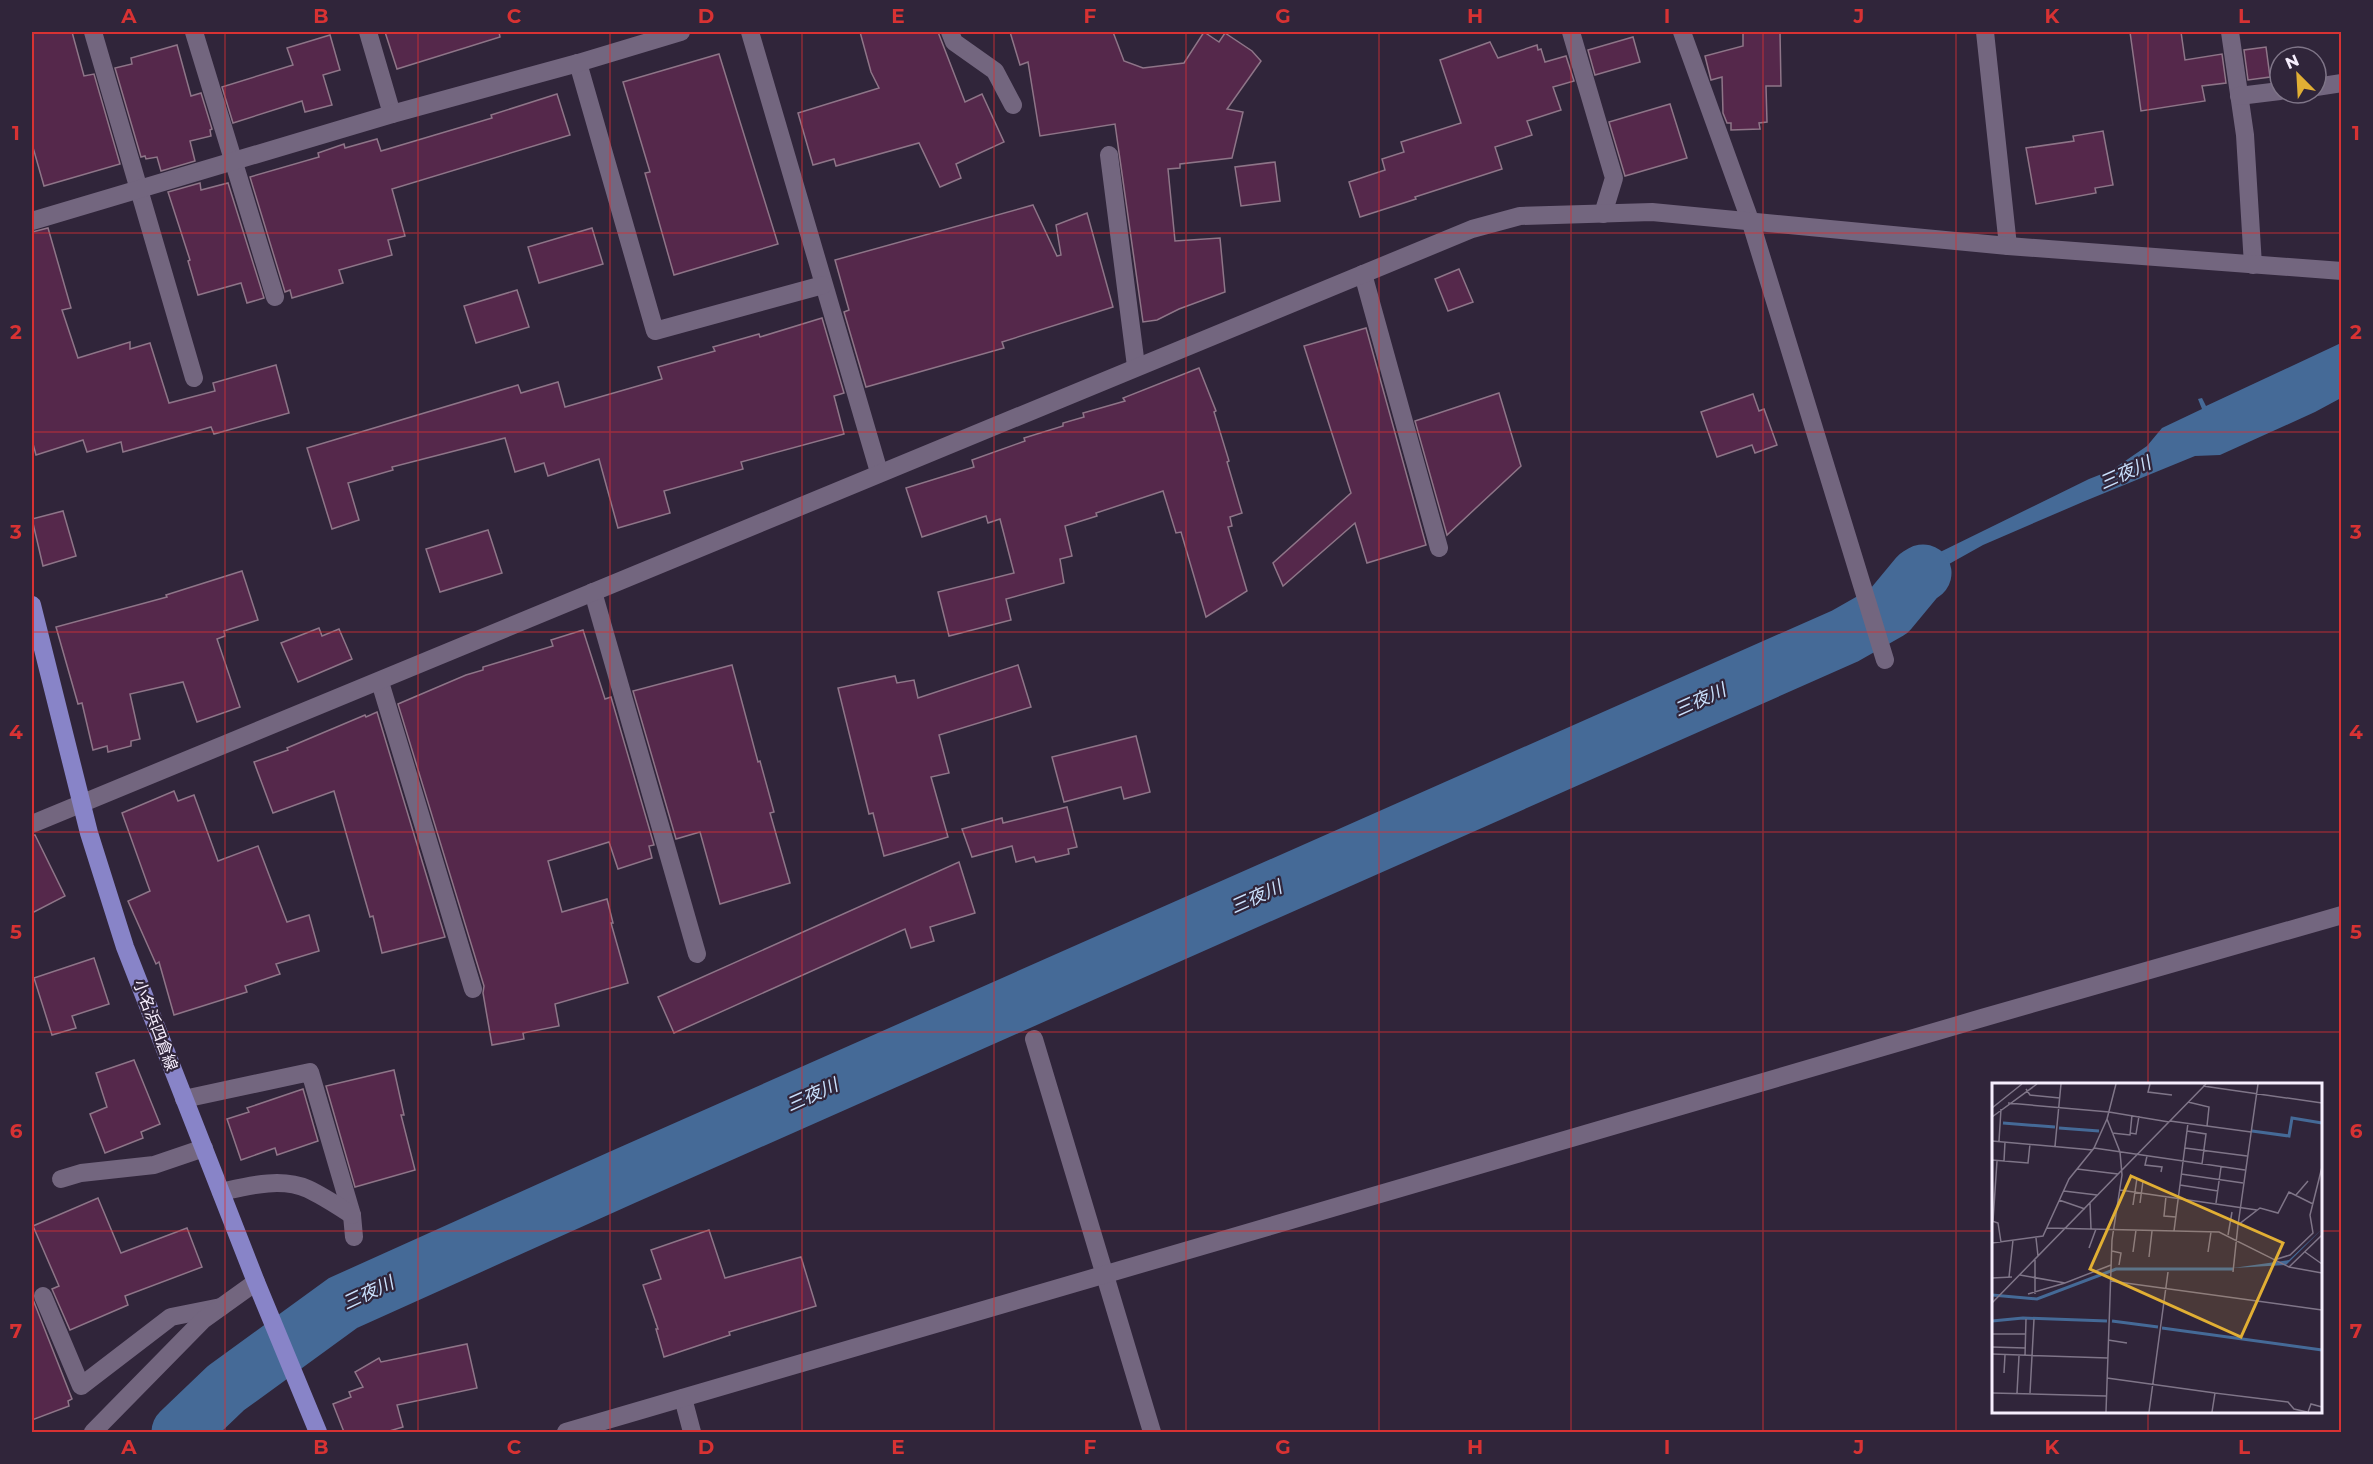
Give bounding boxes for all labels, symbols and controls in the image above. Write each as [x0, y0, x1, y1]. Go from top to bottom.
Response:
text: A [120, 4, 137, 28]
text: B [313, 4, 329, 28]
text: C [507, 4, 522, 28]
text: D [698, 4, 714, 28]
text: E [891, 4, 905, 28]
text: F [1084, 4, 1097, 28]
text: G [1275, 4, 1291, 28]
text: H [1467, 4, 1483, 28]
text: I [1664, 4, 1670, 28]
text: J [1853, 4, 1864, 28]
text: K [2045, 4, 2061, 28]
text: L [2238, 4, 2250, 28]
north arrow [2268, 45, 2328, 105]
text: N [2282, 50, 2302, 73]
text: 1 [12, 121, 20, 145]
text: 1 [2352, 121, 2360, 145]
text: 2 [10, 320, 22, 344]
text: 2 [2350, 320, 2362, 344]
water label: 三夜川 [2096, 451, 2156, 494]
text: 3 [9, 520, 22, 544]
text: 3 [2349, 520, 2362, 544]
water label: 三夜川 [1671, 678, 1731, 721]
text: 4 [9, 720, 23, 744]
text: 4 [2349, 720, 2363, 744]
water label: 三夜川 [1227, 875, 1287, 918]
text: 5 [10, 920, 22, 944]
text: 5 [2350, 920, 2362, 944]
street label: 小名浜四倉線 [129, 977, 182, 1073]
water label: 三夜川 [783, 1073, 843, 1116]
inset map [1992, 1083, 2322, 1413]
text: 6 [10, 1119, 23, 1143]
text: 6 [2350, 1119, 2363, 1143]
water label: 三夜川 [339, 1271, 399, 1314]
text: 7 [10, 1319, 22, 1343]
text: 7 [2350, 1319, 2362, 1343]
text: A [120, 1435, 137, 1459]
text: B [313, 1435, 329, 1459]
text: C [507, 1435, 522, 1459]
text: D [698, 1435, 714, 1459]
text: E [891, 1435, 905, 1459]
text: F [1084, 1435, 1097, 1459]
text: G [1275, 1435, 1291, 1459]
text: H [1467, 1435, 1483, 1459]
text: I [1664, 1435, 1670, 1459]
text: J [1853, 1435, 1864, 1459]
text: K [2045, 1435, 2061, 1459]
text: L [2238, 1435, 2250, 1459]

